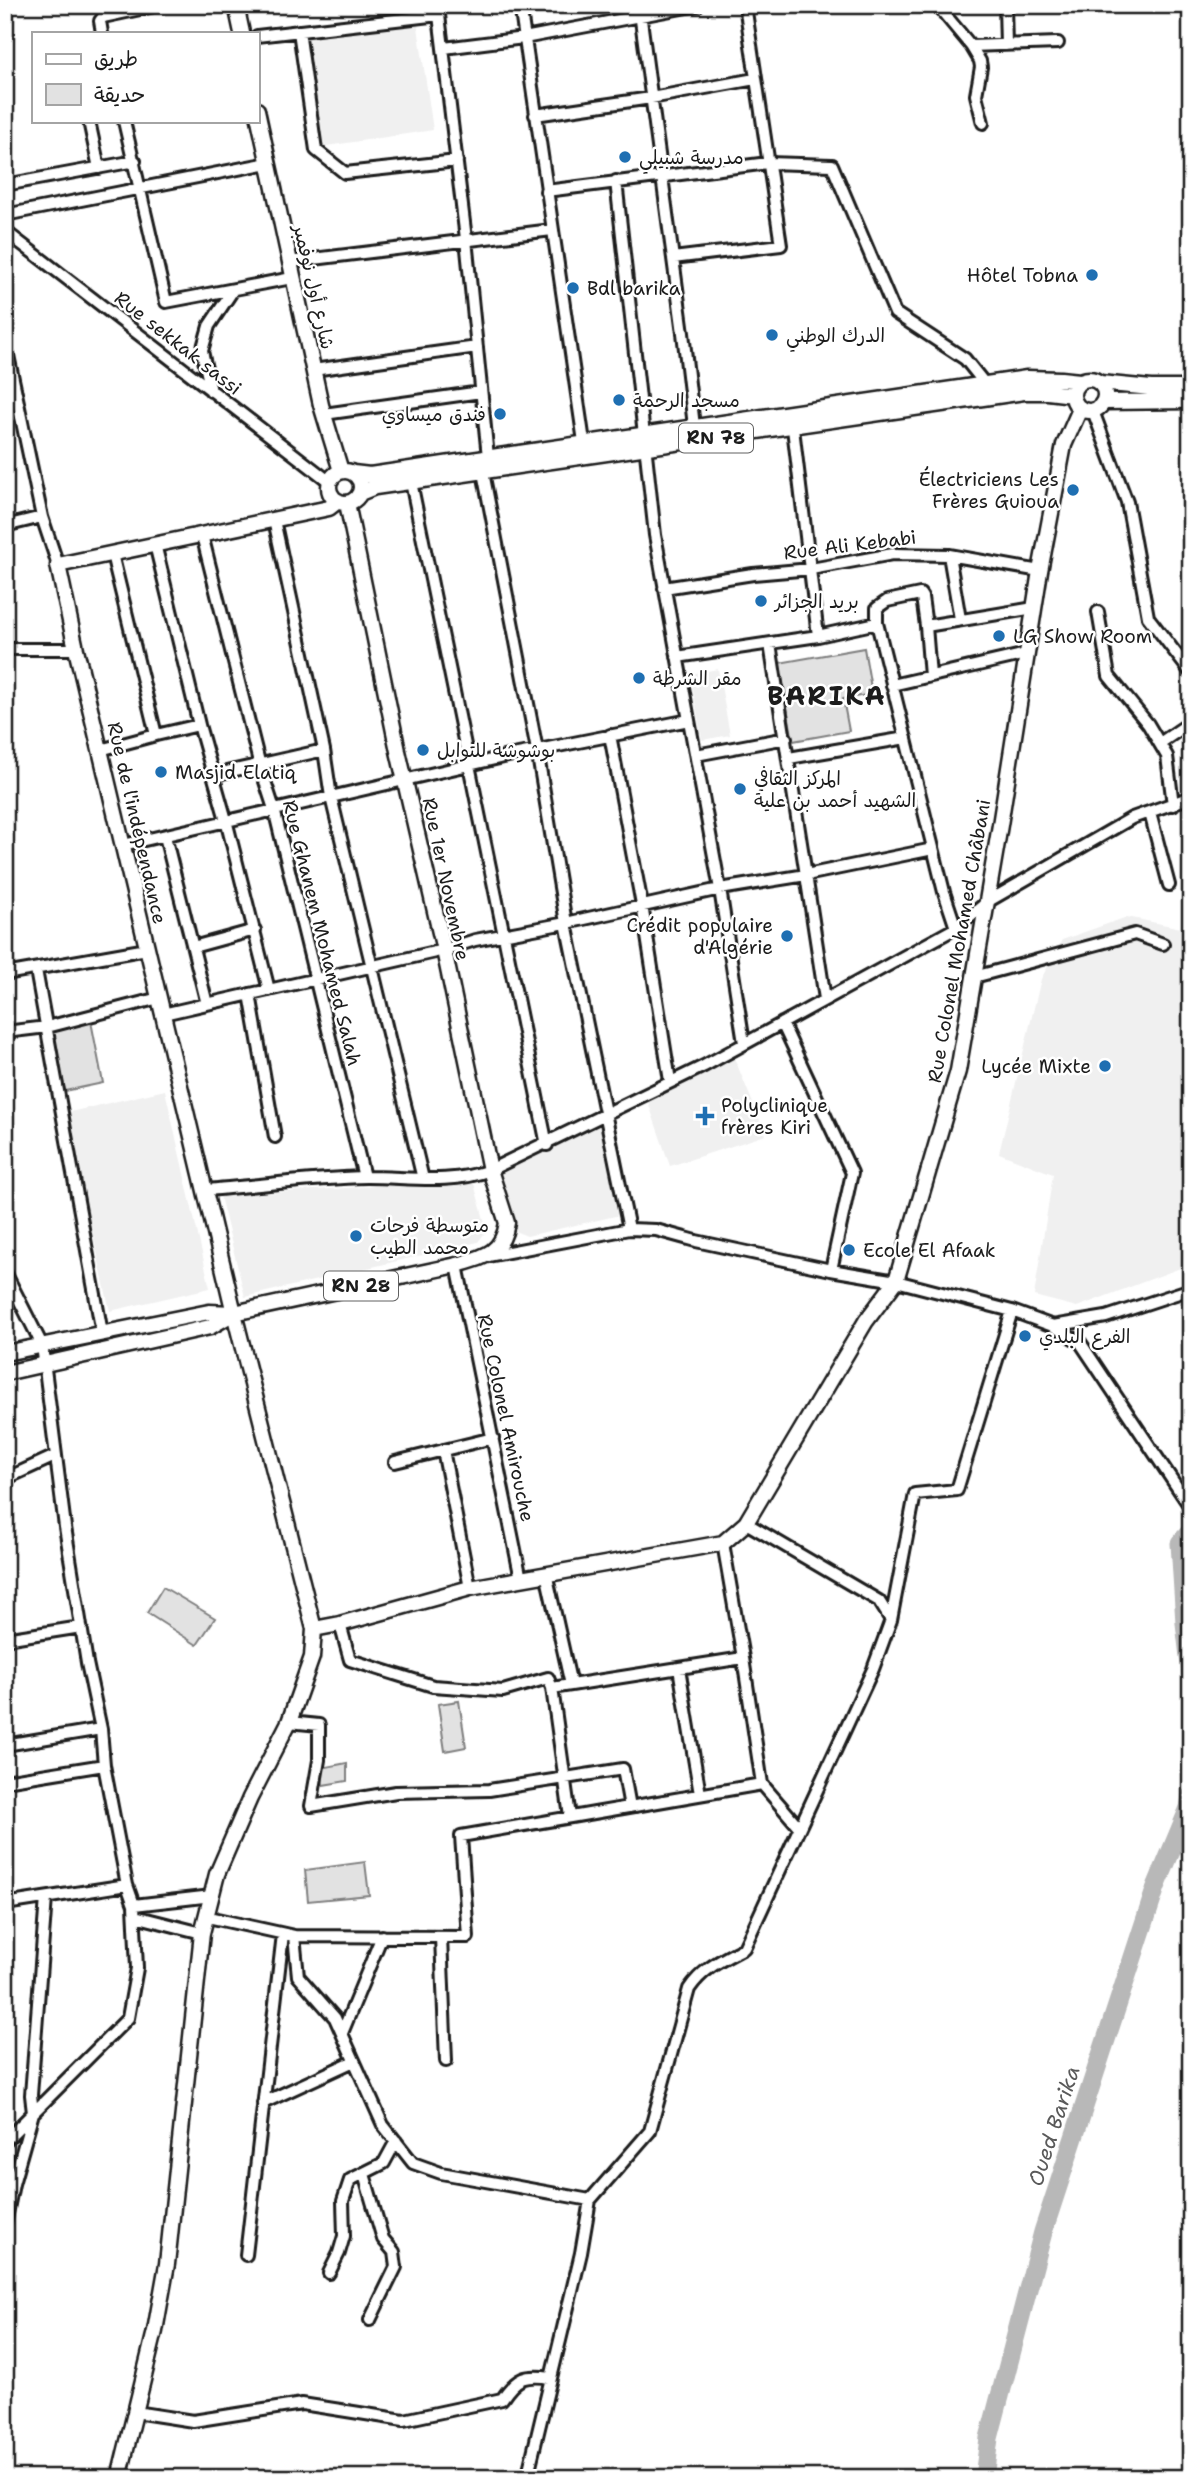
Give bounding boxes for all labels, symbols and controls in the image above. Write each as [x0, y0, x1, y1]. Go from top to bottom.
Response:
legend [32, 32, 259, 122]
text: طريق [94, 45, 138, 73]
text: حديقة [94, 81, 145, 109]
place label: مدرسة شبيلي [639, 145, 744, 174]
marker: مدرسة شبيلي [617, 149, 633, 165]
street label: شارع أول نوفمبر [286, 220, 340, 352]
place label: Hôtel Tobna [967, 263, 1078, 288]
marker: Hôtel Tobna [1084, 267, 1100, 283]
place label: Bdl barika [587, 276, 681, 301]
marker: Bdl barika [565, 280, 581, 296]
street label: Rue sekkak sassi [109, 286, 247, 400]
place label: الدرك الوطني [786, 323, 885, 352]
marker: الدرك الوطني [764, 327, 780, 343]
place label: مسجد الرحمة [633, 388, 740, 413]
marker: مسجد الرحمة [611, 392, 627, 408]
place label: فندق ميساوي [382, 402, 486, 429]
marker: فندق ميساوي [492, 406, 508, 422]
road number: RN 78 [679, 424, 753, 452]
place label: Électriciens Les Frères Guioua [919, 466, 1059, 514]
marker: Électriciens Les Frères Guioua [1065, 482, 1081, 498]
street label: Rue Ali Kebabi [782, 524, 918, 566]
place label: بريد الجزائر [773, 589, 859, 614]
marker: بريد الجزائر [753, 593, 769, 609]
place label: LG Show Room [1013, 624, 1152, 649]
marker: LG Show Room [991, 628, 1007, 644]
place label: مقر الشرطة [653, 666, 742, 691]
marker: مقر الشرطة [631, 670, 647, 686]
district label: BARIKA [767, 678, 887, 713]
street label: Rue de l'indépendance [102, 720, 172, 926]
place label: بوشوشة للتوابل [437, 738, 555, 763]
marker: بوشوشة للتوابل [415, 742, 431, 758]
place label: Masjid Elatiq [175, 760, 297, 785]
marker: Masjid Elatiq [153, 764, 169, 780]
place label: المركز الثقافي الشهيد أحمد بن علية [754, 766, 916, 813]
marker: المركز الثقافي الشهيد أحمد بن علية [732, 781, 748, 797]
street label: Rue 1er Novembre [417, 795, 475, 963]
street label: Rue Ghanem Mohamed Salah [277, 797, 367, 1069]
street label: Rue Colonel Mohamed Châbani [922, 797, 996, 1085]
place label: Crédit populaire d'Algérie [626, 913, 773, 960]
marker: Crédit populaire d'Algérie [779, 928, 795, 944]
place label: Lycée Mixte [981, 1054, 1091, 1079]
marker: Lycée Mixte [1097, 1058, 1113, 1074]
place label: Polyclinique frères Kiri [721, 1093, 828, 1140]
marker: Polyclinique frères Kiri [695, 1106, 715, 1126]
place label: متوسطة فرحات محمد الطيب [370, 1213, 489, 1260]
marker: متوسطة فرحات محمد الطيب [348, 1228, 364, 1244]
place label: Ecole El Afaak [863, 1238, 996, 1263]
marker: Ecole El Afaak [841, 1242, 857, 1258]
road number: RN 28 [324, 1272, 398, 1301]
street label: Rue Colonel Amirouche [472, 1312, 540, 1524]
place label: الفرع البلدي [1039, 1324, 1130, 1351]
marker: الفرع البلدي [1017, 1328, 1033, 1344]
water label: Oued Barika [1021, 2062, 1087, 2190]

